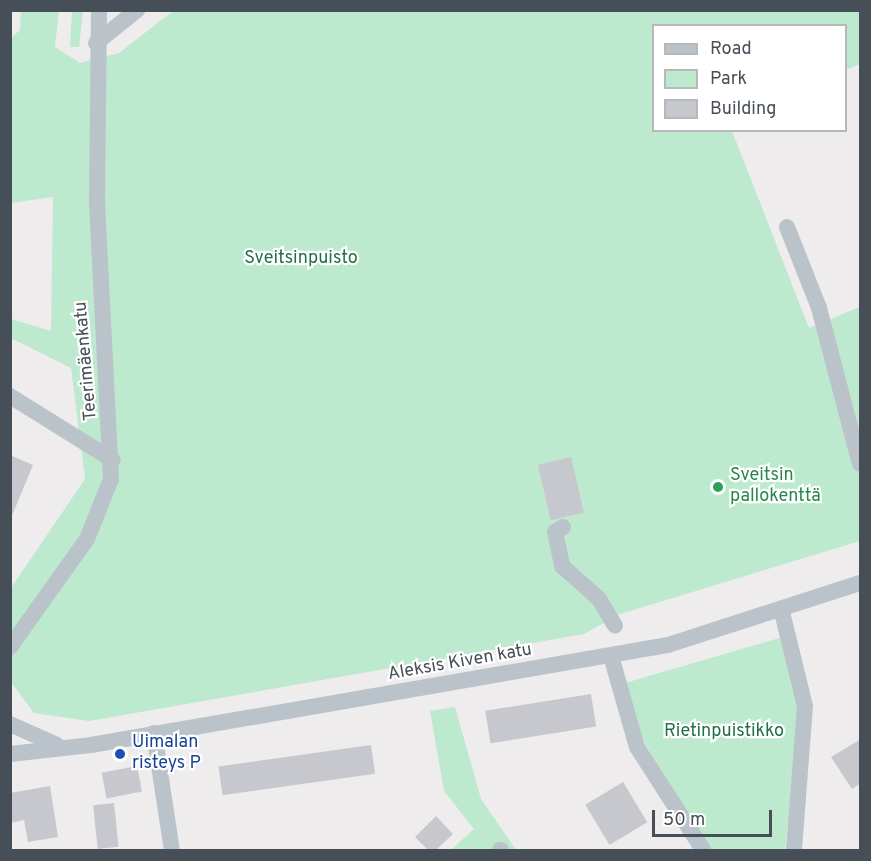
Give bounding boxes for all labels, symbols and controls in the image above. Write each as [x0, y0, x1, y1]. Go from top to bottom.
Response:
legend [652, 24, 847, 132]
text: Road [710, 38, 752, 61]
text: Park [710, 68, 747, 91]
text: Building [710, 98, 776, 121]
park label: Sveitsinpuisto [244, 248, 358, 270]
street label: Teerimäenkatu [71, 300, 103, 422]
place label: Sveitsin pallokenttä [730, 466, 821, 508]
marker: Sveitsin pallokenttä [711, 480, 725, 494]
street label: Aleksis Kiven katu [386, 640, 534, 686]
park label: Rietinpuistikko [664, 721, 784, 743]
place label: Uimalan risteys P [132, 733, 201, 776]
marker: Uimalan risteys P [113, 747, 127, 761]
scale bar [655, 798, 775, 836]
text: 50 m [663, 809, 705, 832]

